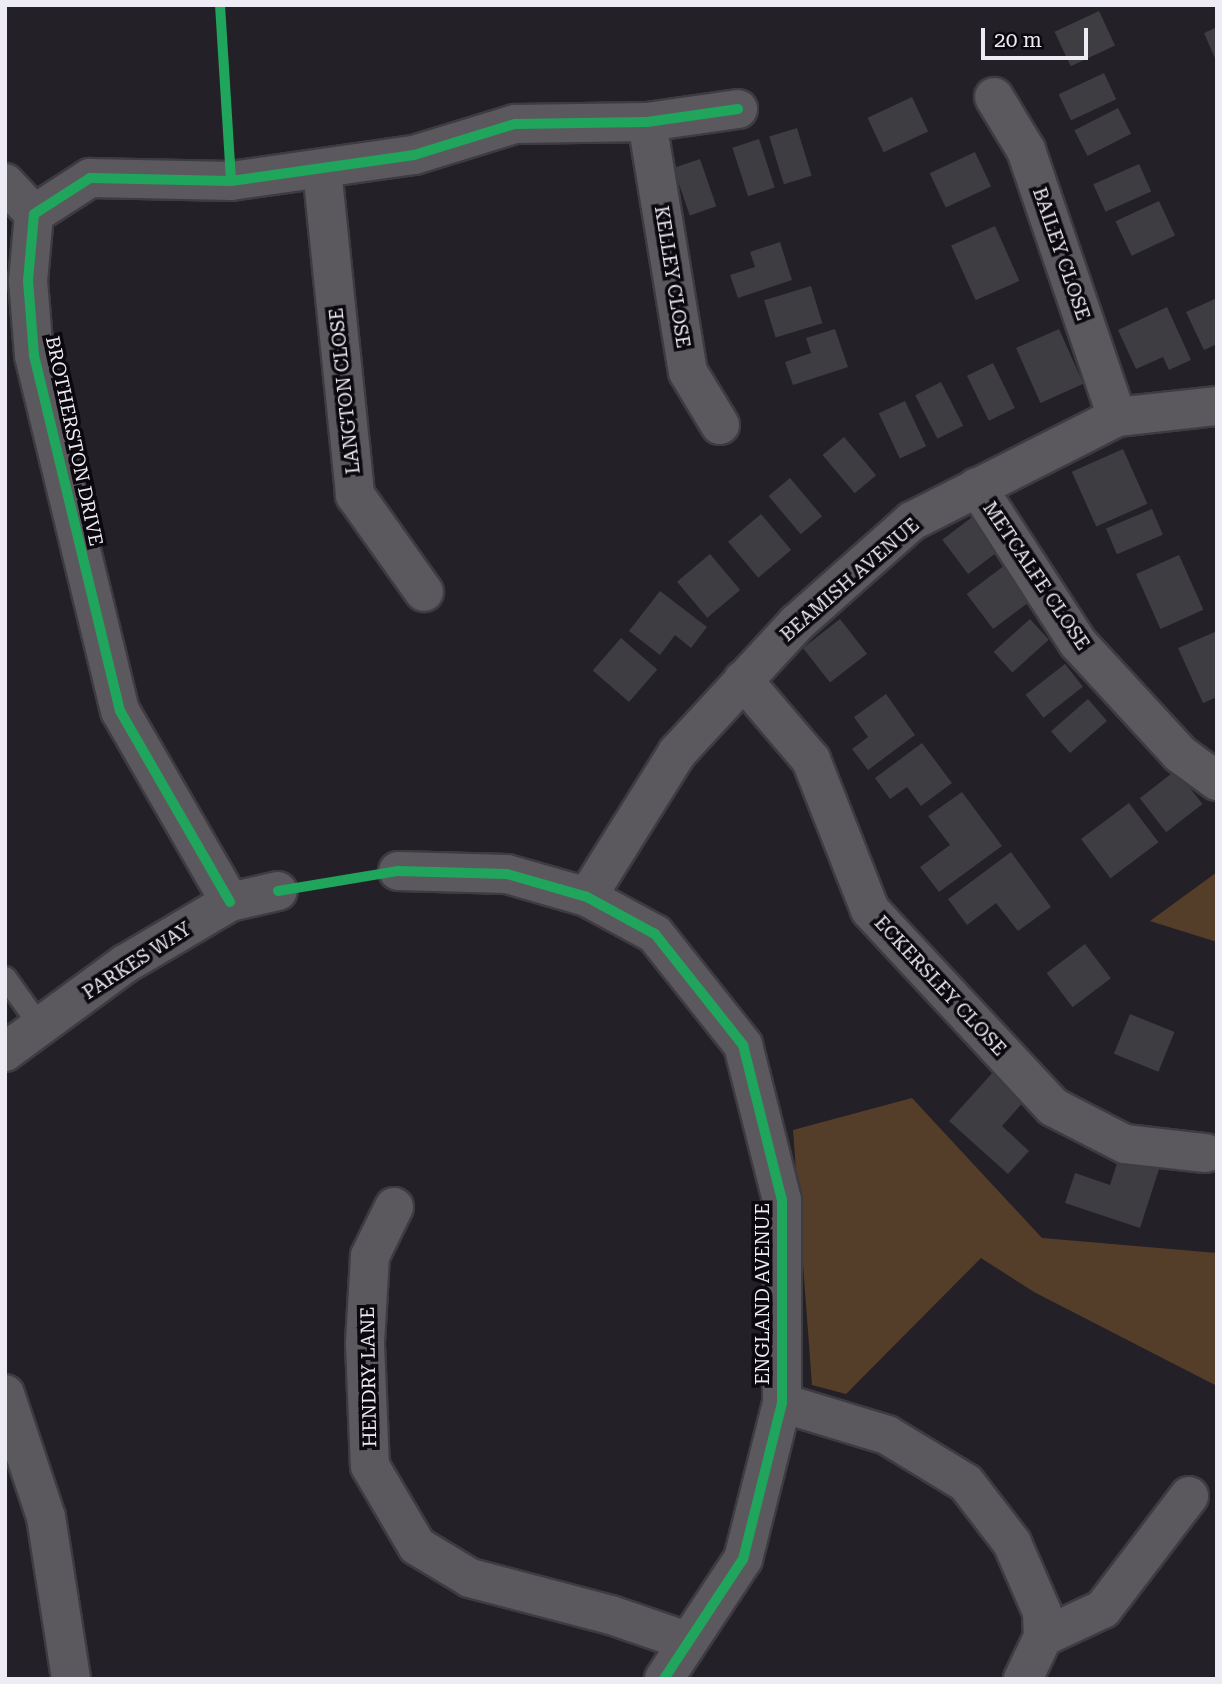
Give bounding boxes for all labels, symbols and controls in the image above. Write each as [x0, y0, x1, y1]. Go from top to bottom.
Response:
scale bar [984, 14, 1091, 58]
text: 20 m [994, 28, 1042, 52]
street label: BAILEY CLOSE [1028, 185, 1094, 323]
street label: KELLEY CLOSE [650, 204, 694, 350]
street label: LANGTON CLOSE [325, 307, 365, 475]
street label: BROTHERSTON DRIVE [41, 334, 107, 548]
street label: METCALFE CLOSE [978, 498, 1094, 654]
street label: BEAMISH AVENUE [776, 514, 924, 646]
street label: ECKERSLEY CLOSE [869, 911, 1011, 1061]
street label: PARKES WAY [79, 918, 195, 1004]
street label: ENGLAND AVENUE [752, 1203, 774, 1385]
street label: HENDRY LANE [356, 1306, 382, 1448]

